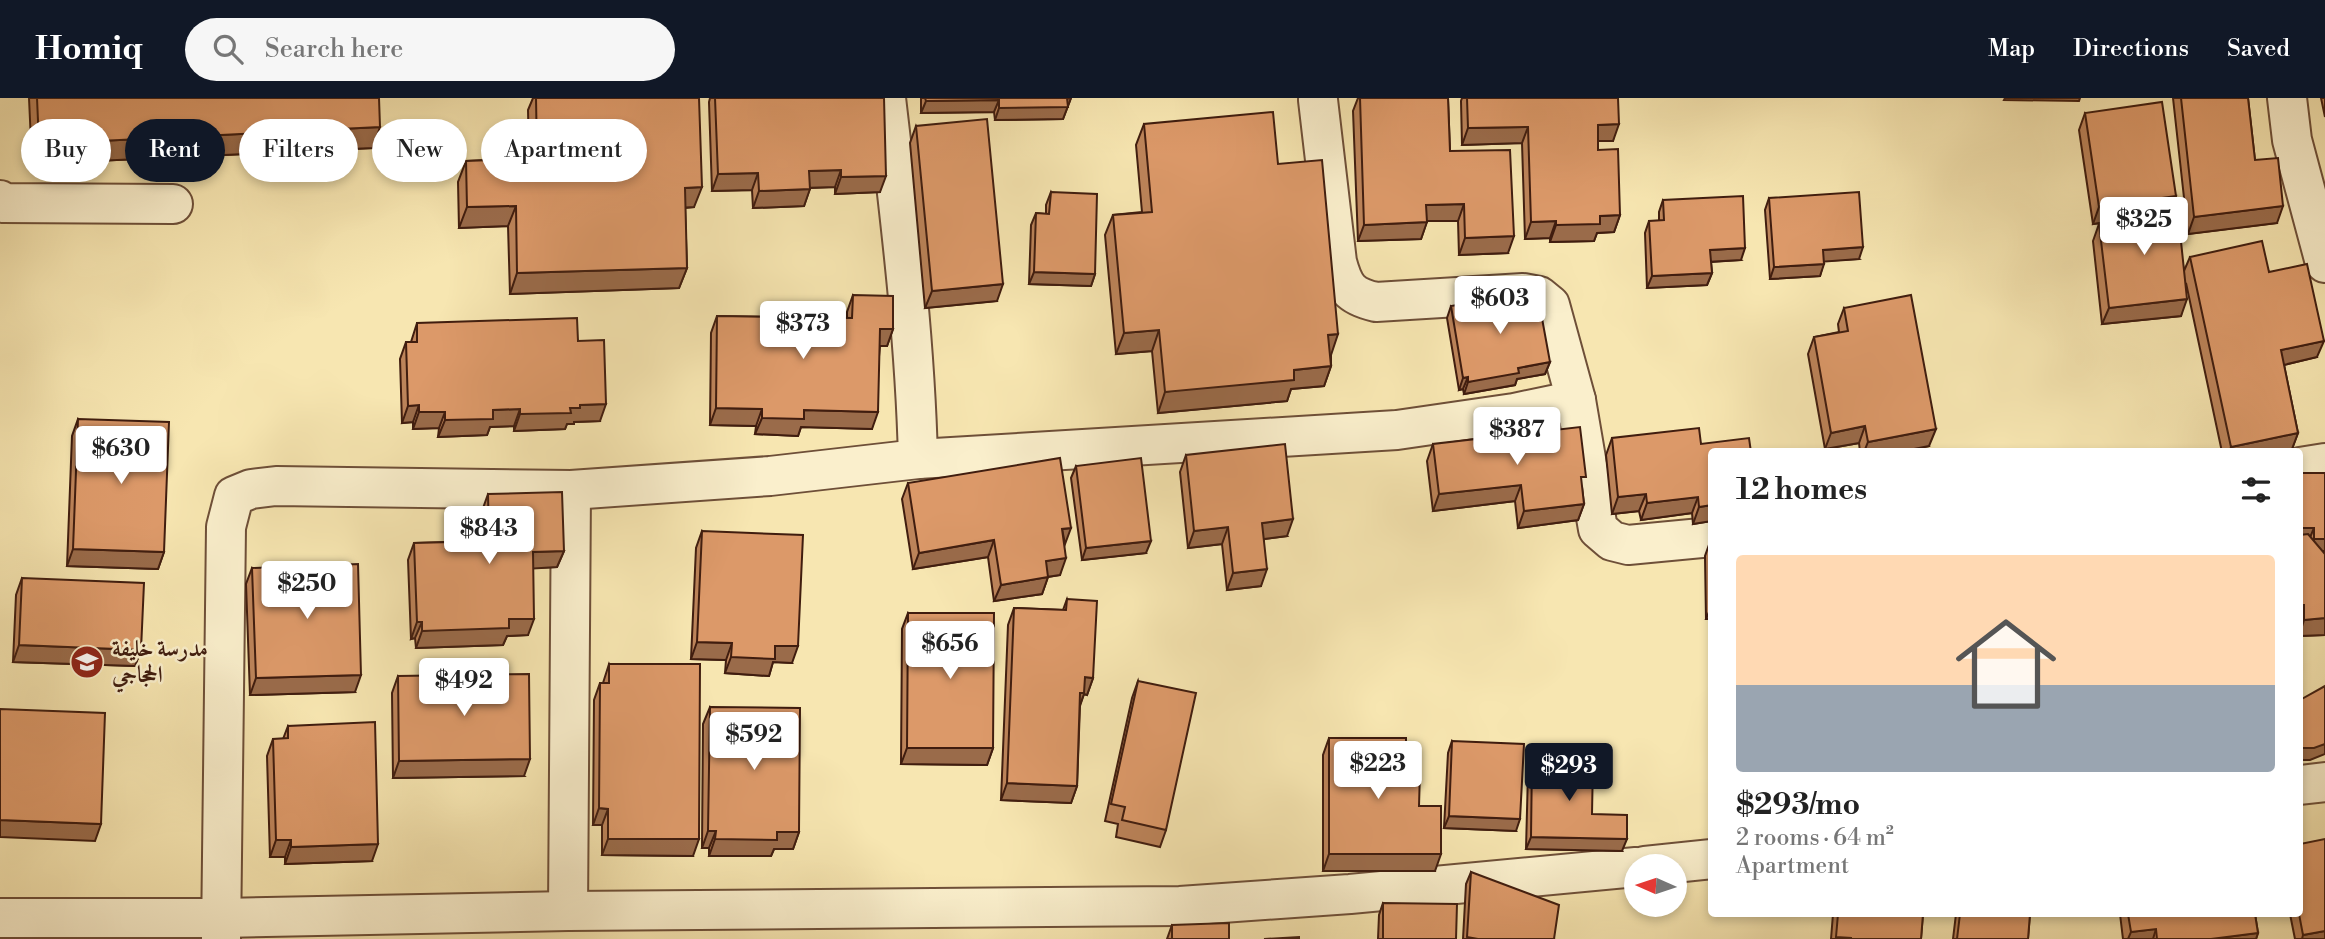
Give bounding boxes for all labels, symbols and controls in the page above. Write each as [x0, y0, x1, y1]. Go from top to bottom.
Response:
search box [185, 18, 675, 81]
text: Homiq [35, 29, 143, 70]
icon: search [209, 30, 247, 68]
text: Search here [265, 33, 403, 65]
text: Map [1988, 34, 2035, 64]
text: Directions [2073, 34, 2189, 64]
text: Saved [2227, 34, 2290, 64]
chip: Buy [21, 119, 111, 182]
chip: Rent [125, 119, 225, 182]
chip: Filters [239, 119, 358, 182]
chip: New [372, 119, 467, 182]
chip: Apartment [481, 119, 647, 182]
pin: $325 [2103, 198, 2185, 257]
text: $325 [2116, 206, 2172, 234]
pin: $603 [1459, 276, 1541, 336]
text: $603 [1471, 285, 1529, 313]
pin: $373 [762, 302, 844, 361]
text: $373 [776, 310, 830, 338]
pin: $387 [1476, 408, 1558, 467]
text: $387 [1489, 416, 1545, 444]
pin: $630 [80, 426, 162, 486]
text: $630 [92, 435, 150, 463]
text: 12 homes [1736, 471, 1867, 509]
icon: filters [2237, 471, 2275, 509]
pin: $843 [448, 506, 530, 566]
text: $843 [460, 515, 518, 543]
pin: $250 [266, 561, 348, 621]
text: $250 [277, 570, 337, 598]
icon: home [1943, 601, 2069, 727]
pin: $656 [909, 622, 991, 681]
text: $656 [922, 630, 978, 658]
place label: مدرسة خليفة الحجاجي [111, 635, 208, 693]
school or university icon: مدرسة خليفة الحجاجي [68, 643, 106, 681]
pin: $492 [423, 658, 505, 718]
text: $492 [435, 667, 493, 695]
pin: $592 [713, 712, 795, 772]
text: $592 [726, 721, 782, 749]
pin: $223 [1337, 742, 1419, 801]
pin: $293 [1528, 744, 1610, 803]
text: $223 [1350, 750, 1406, 778]
text: $293 [1541, 752, 1597, 780]
text: $293/mo [1736, 786, 1860, 824]
text: 2 rooms · 64 m² [1736, 824, 1894, 852]
text: Apartment [1736, 852, 1849, 880]
north arrow [1624, 854, 1687, 917]
map controls [1624, 854, 1687, 917]

